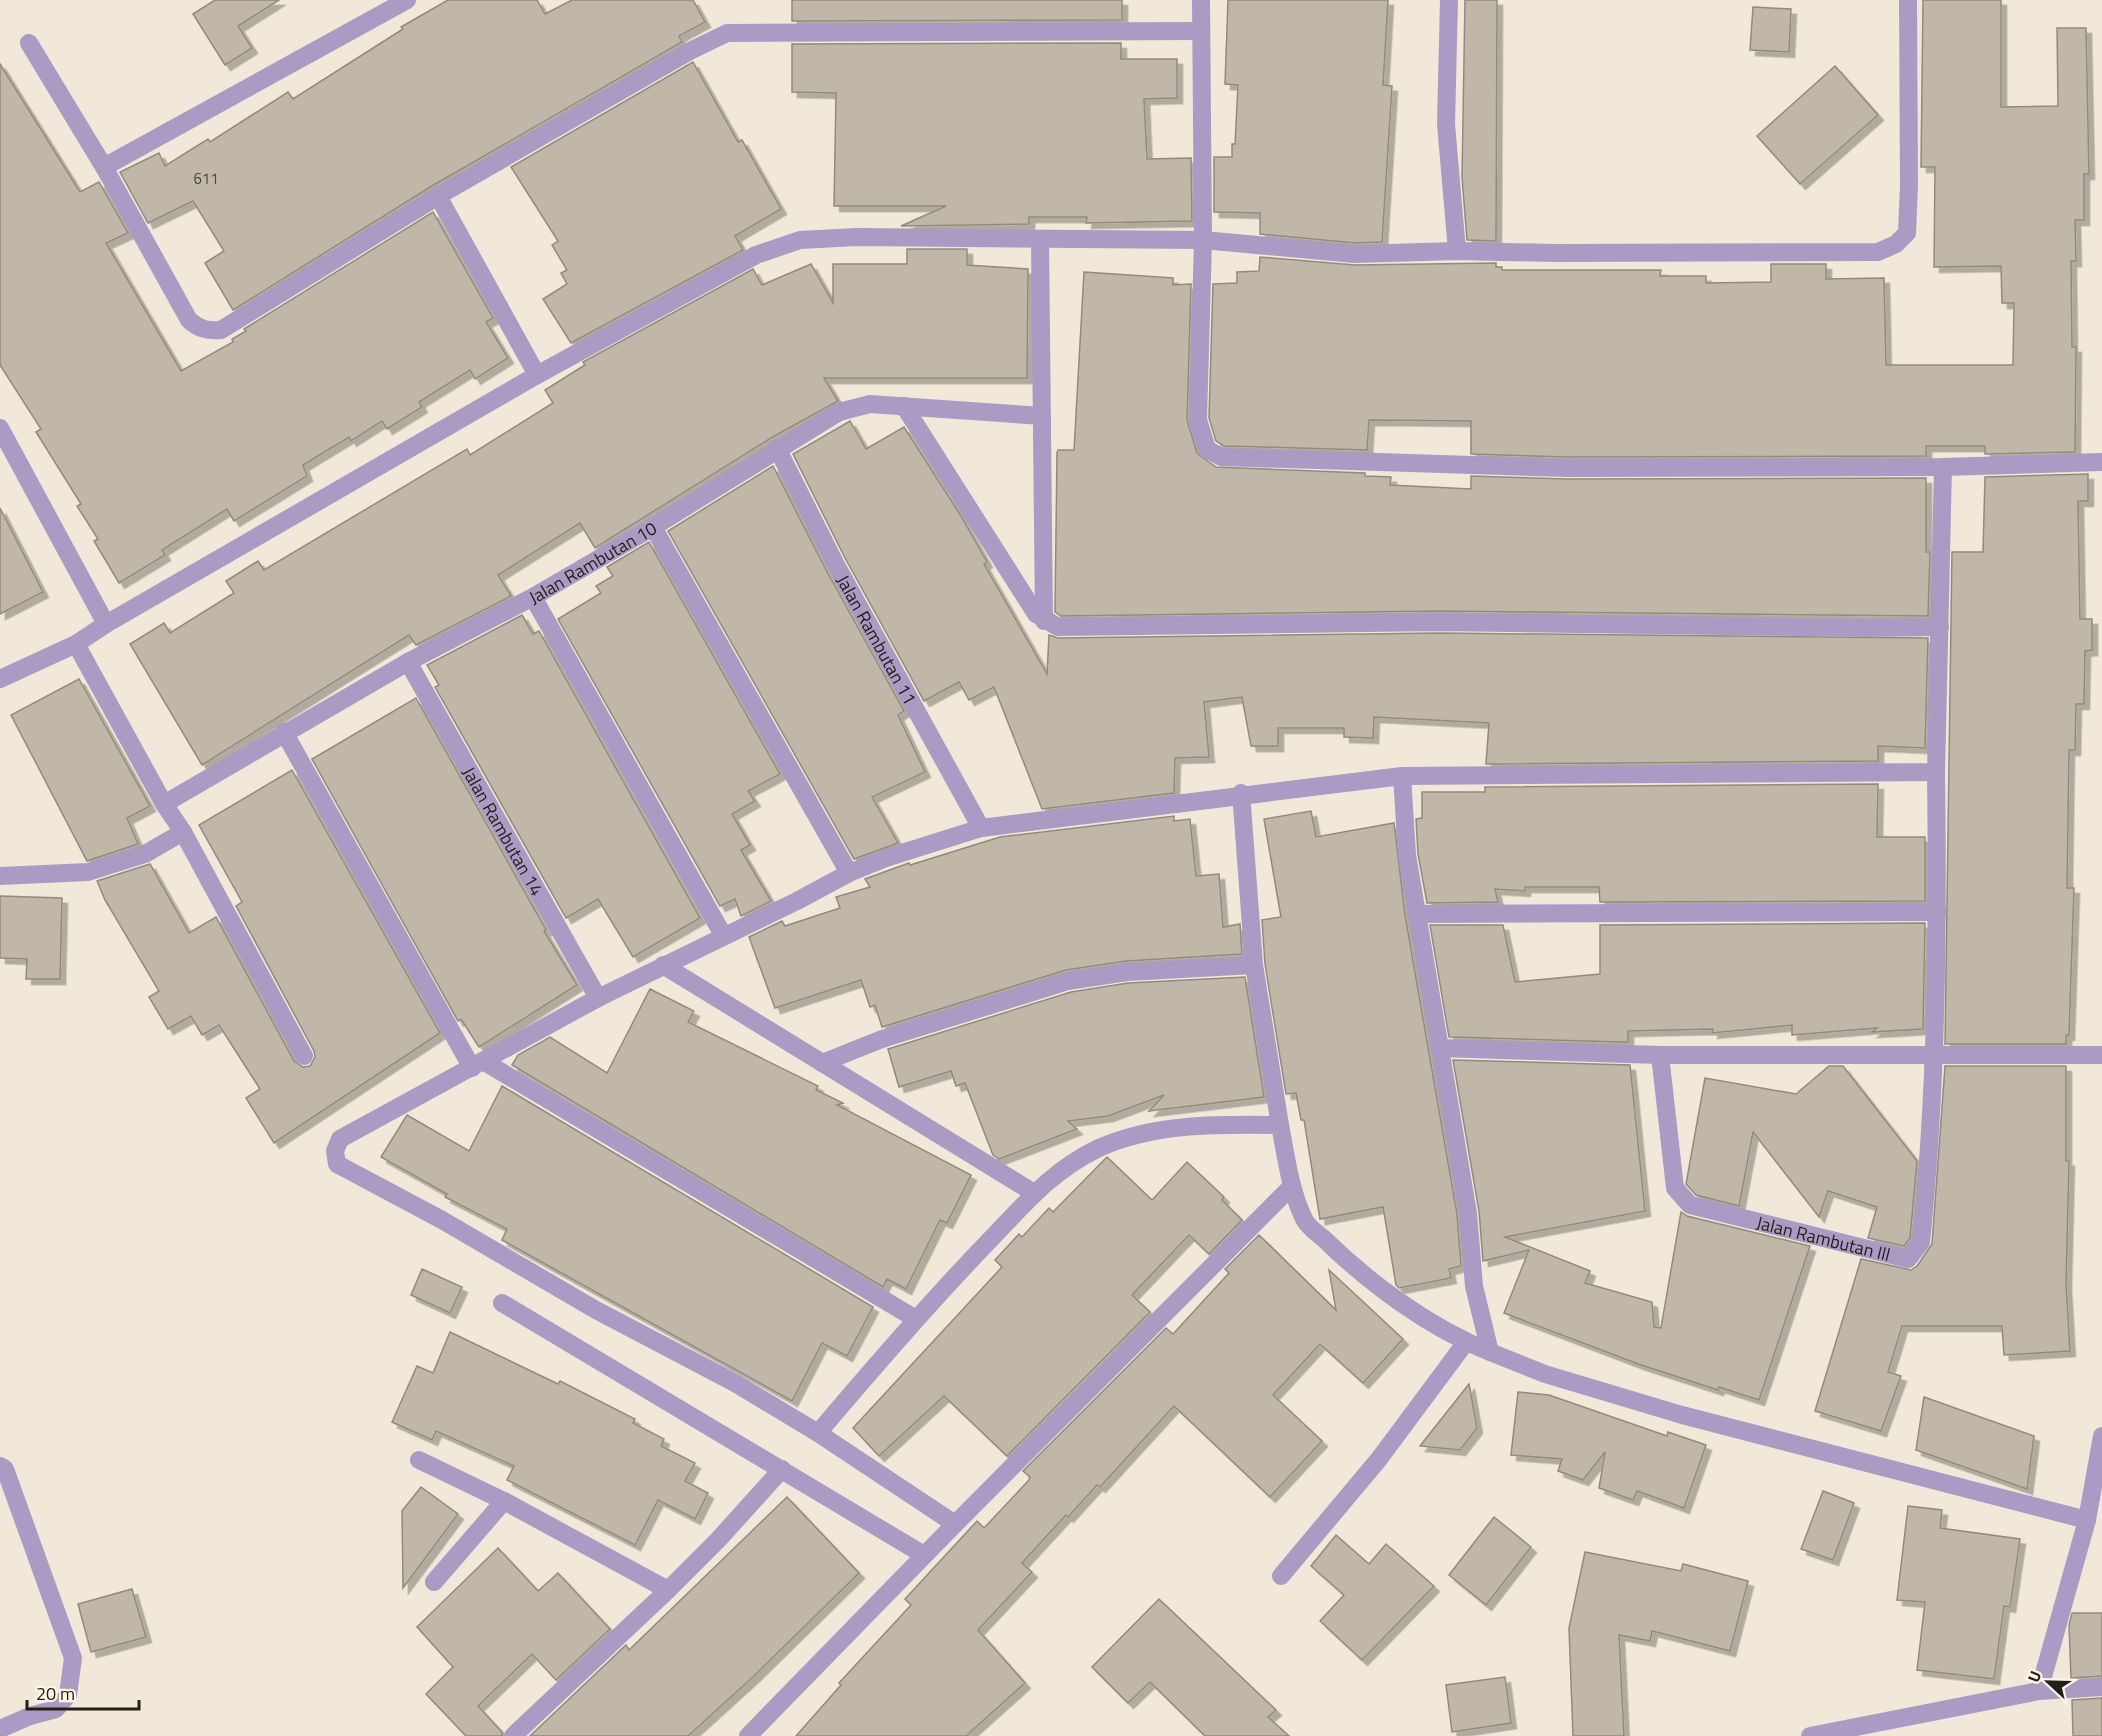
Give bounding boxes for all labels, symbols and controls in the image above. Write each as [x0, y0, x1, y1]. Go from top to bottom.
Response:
house number: 611 [193, 167, 219, 190]
street label: Jalan Rambutan 10 [524, 514, 662, 611]
street label: Jalan Rambutan 11 [830, 570, 924, 709]
street label: Jalan Rambutan 14 [456, 761, 551, 900]
street label: Jalan Rambutan Ill [1754, 1208, 1893, 1268]
north arrow [2018, 1652, 2078, 1712]
text: U [2021, 1667, 2047, 1686]
scale bar [27, 1673, 140, 1711]
text: 20 m [36, 1680, 75, 1707]

